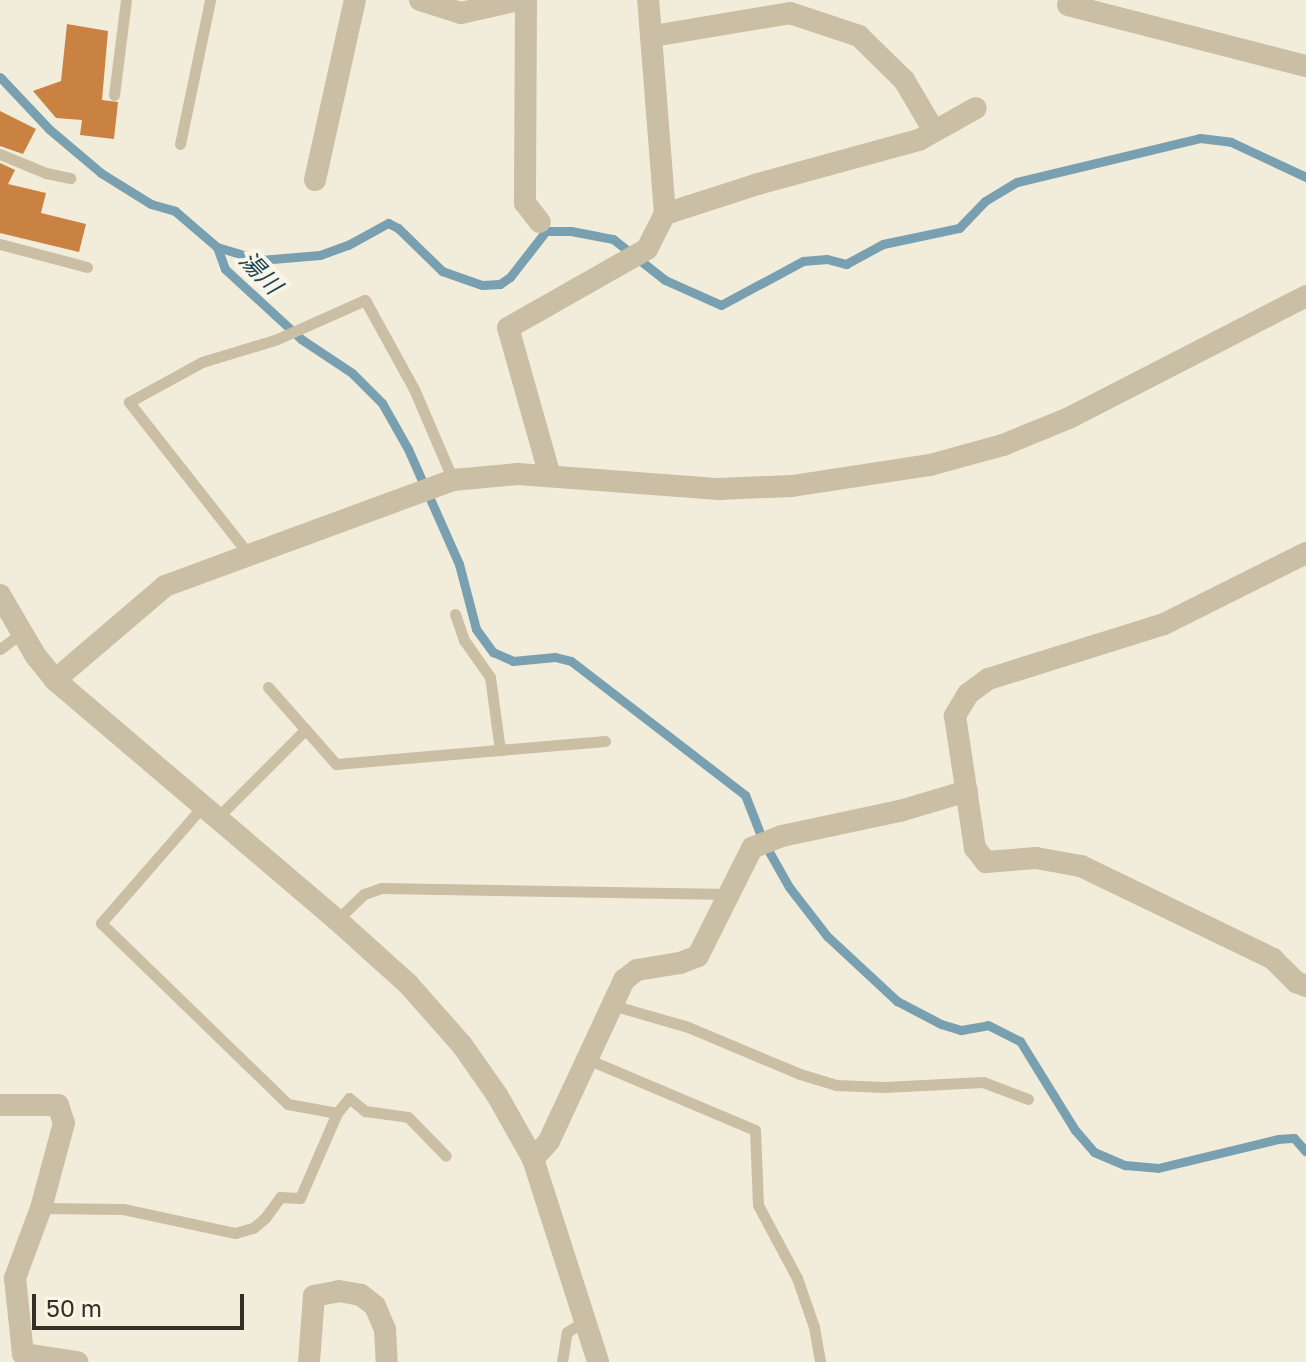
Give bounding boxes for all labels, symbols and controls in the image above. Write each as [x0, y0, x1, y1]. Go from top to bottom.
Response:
water label: 湯川 [234, 245, 288, 299]
scale bar [36, 1278, 248, 1328]
text: 50 m [46, 1293, 102, 1322]

